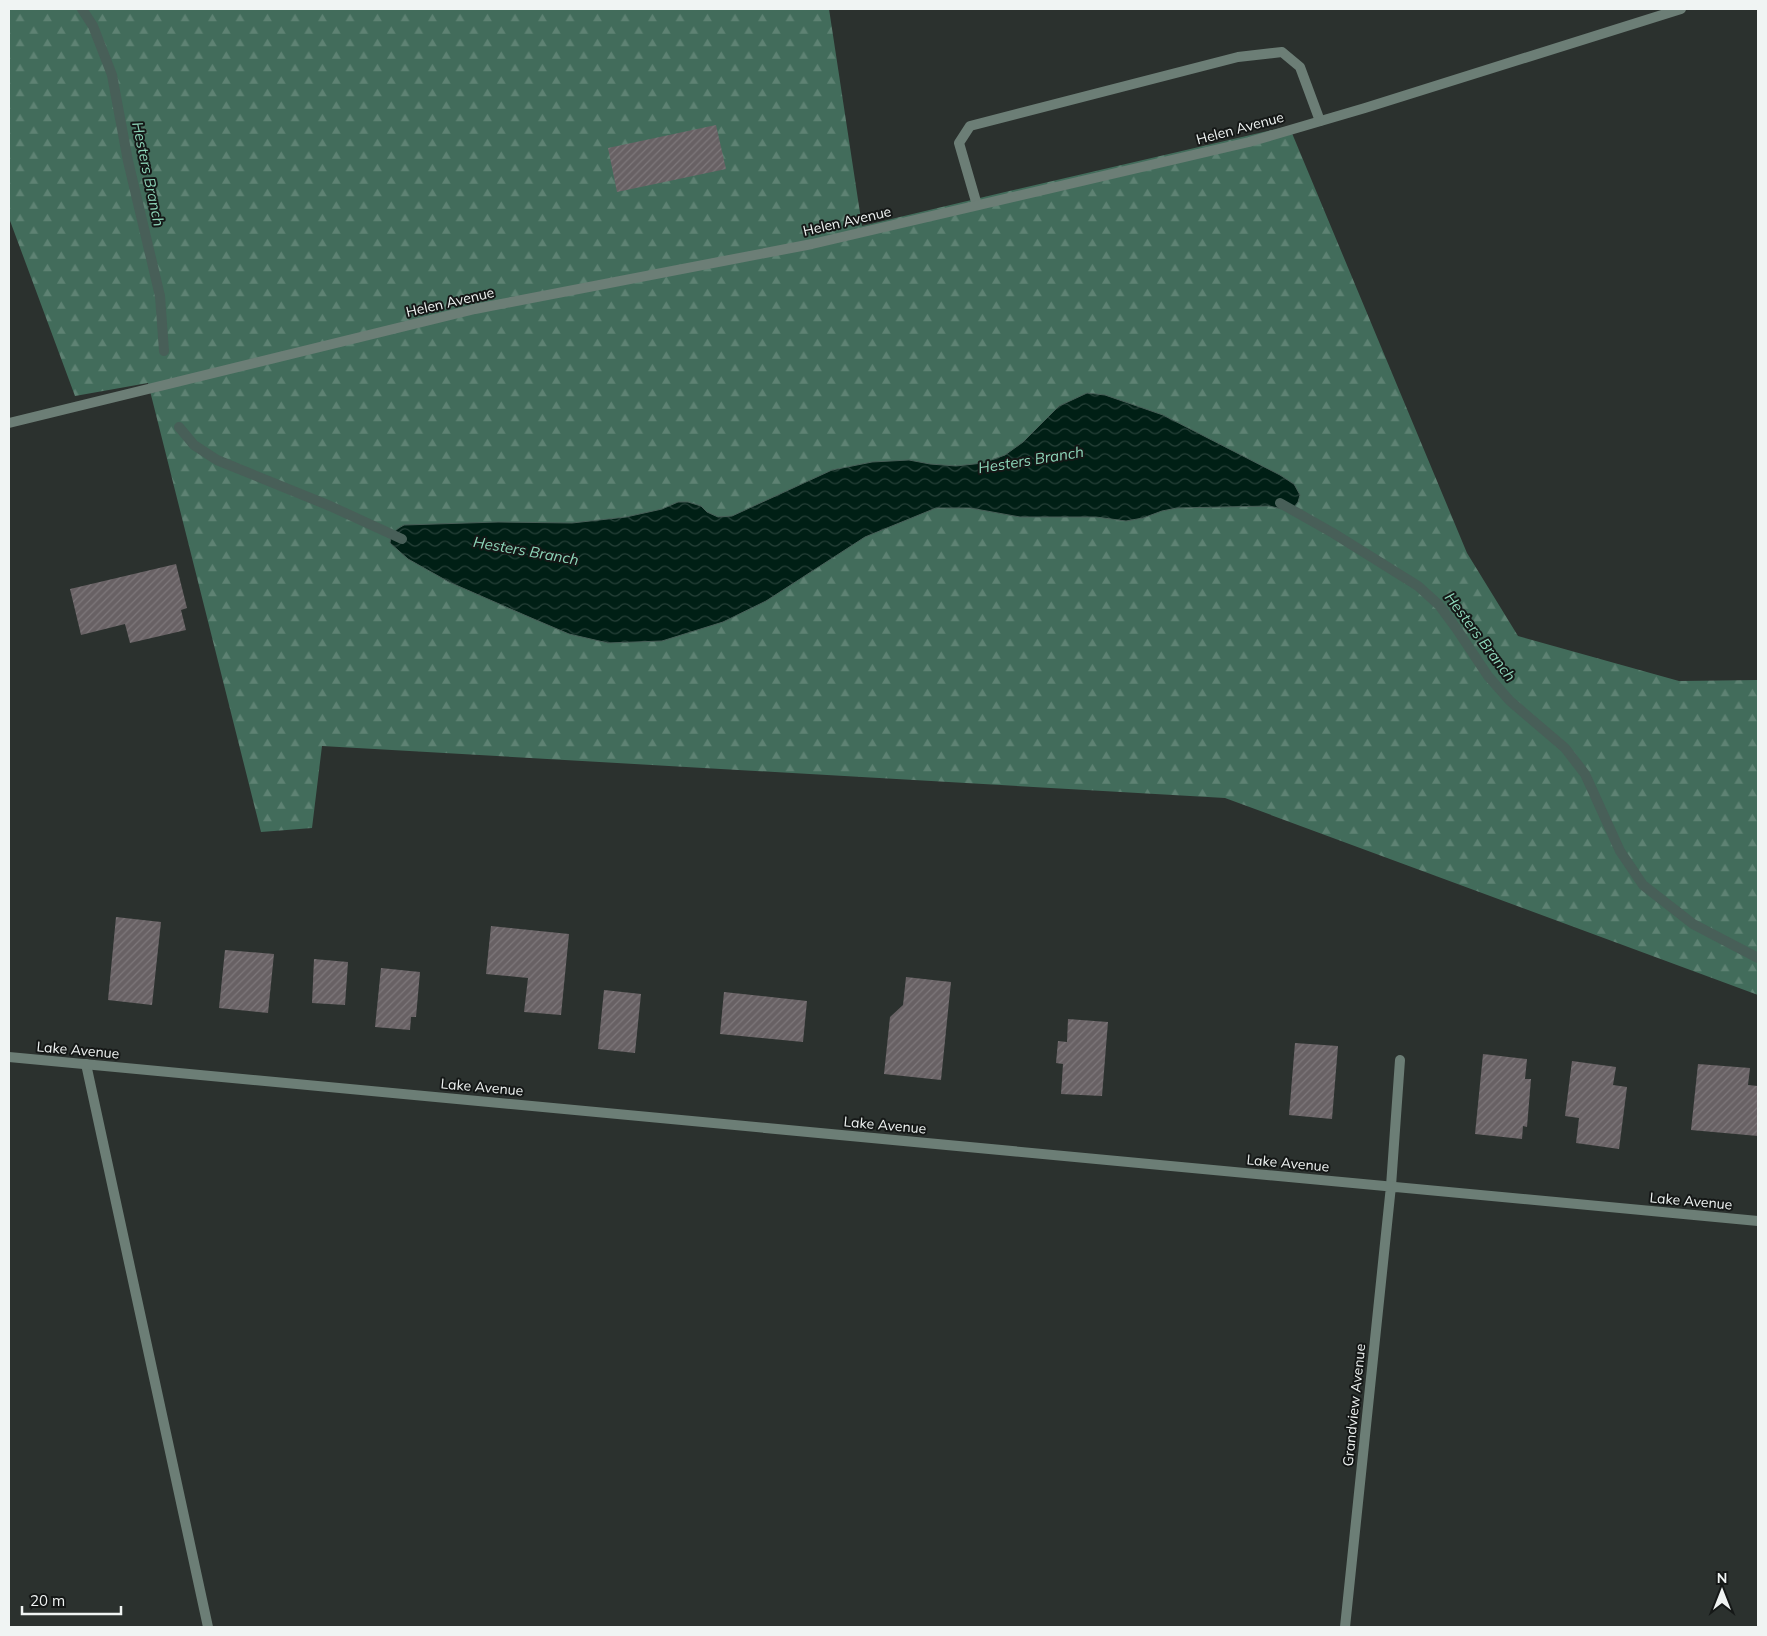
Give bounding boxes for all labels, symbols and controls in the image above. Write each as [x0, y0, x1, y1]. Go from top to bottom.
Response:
street label: Helen Avenue [1194, 108, 1286, 148]
water label: Hesters Branch [128, 120, 169, 228]
street label: Helen Avenue [801, 202, 893, 240]
street label: Helen Avenue [404, 283, 496, 321]
water label: Hesters Branch [977, 442, 1085, 477]
water label: Hesters Branch [472, 532, 580, 569]
water label: Hesters Branch [1441, 588, 1520, 685]
street label: Lake Avenue [36, 1037, 120, 1063]
street label: Lake Avenue [440, 1074, 524, 1100]
street label: Lake Avenue [843, 1112, 927, 1138]
street label: Lake Avenue [1246, 1150, 1330, 1176]
street label: Lake Avenue [1649, 1188, 1733, 1214]
street label: Grandview Avenue [1339, 1343, 1369, 1467]
north arrow [1697, 1566, 1747, 1616]
text: N [1717, 1569, 1727, 1587]
scale bar [22, 1584, 121, 1616]
text: 20 m [30, 1591, 65, 1610]

